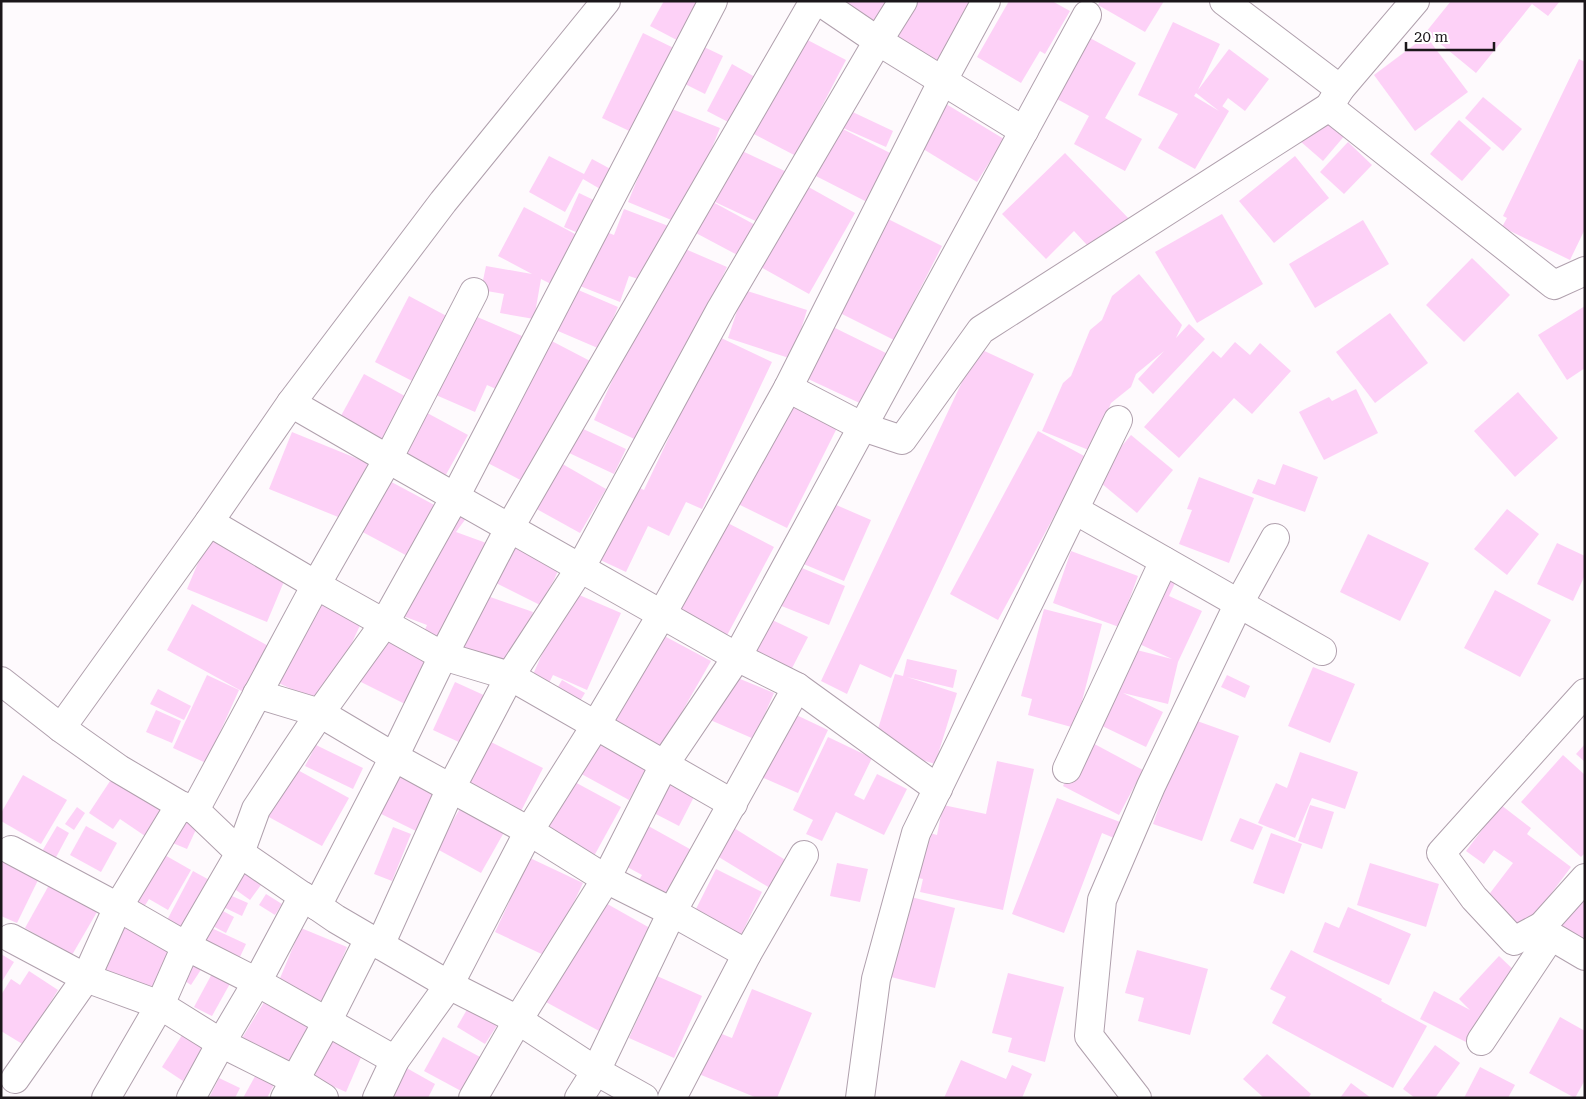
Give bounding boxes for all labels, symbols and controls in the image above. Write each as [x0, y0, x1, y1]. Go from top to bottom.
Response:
scale bar [1406, 20, 1494, 52]
text: 20 m [1414, 28, 1449, 46]

